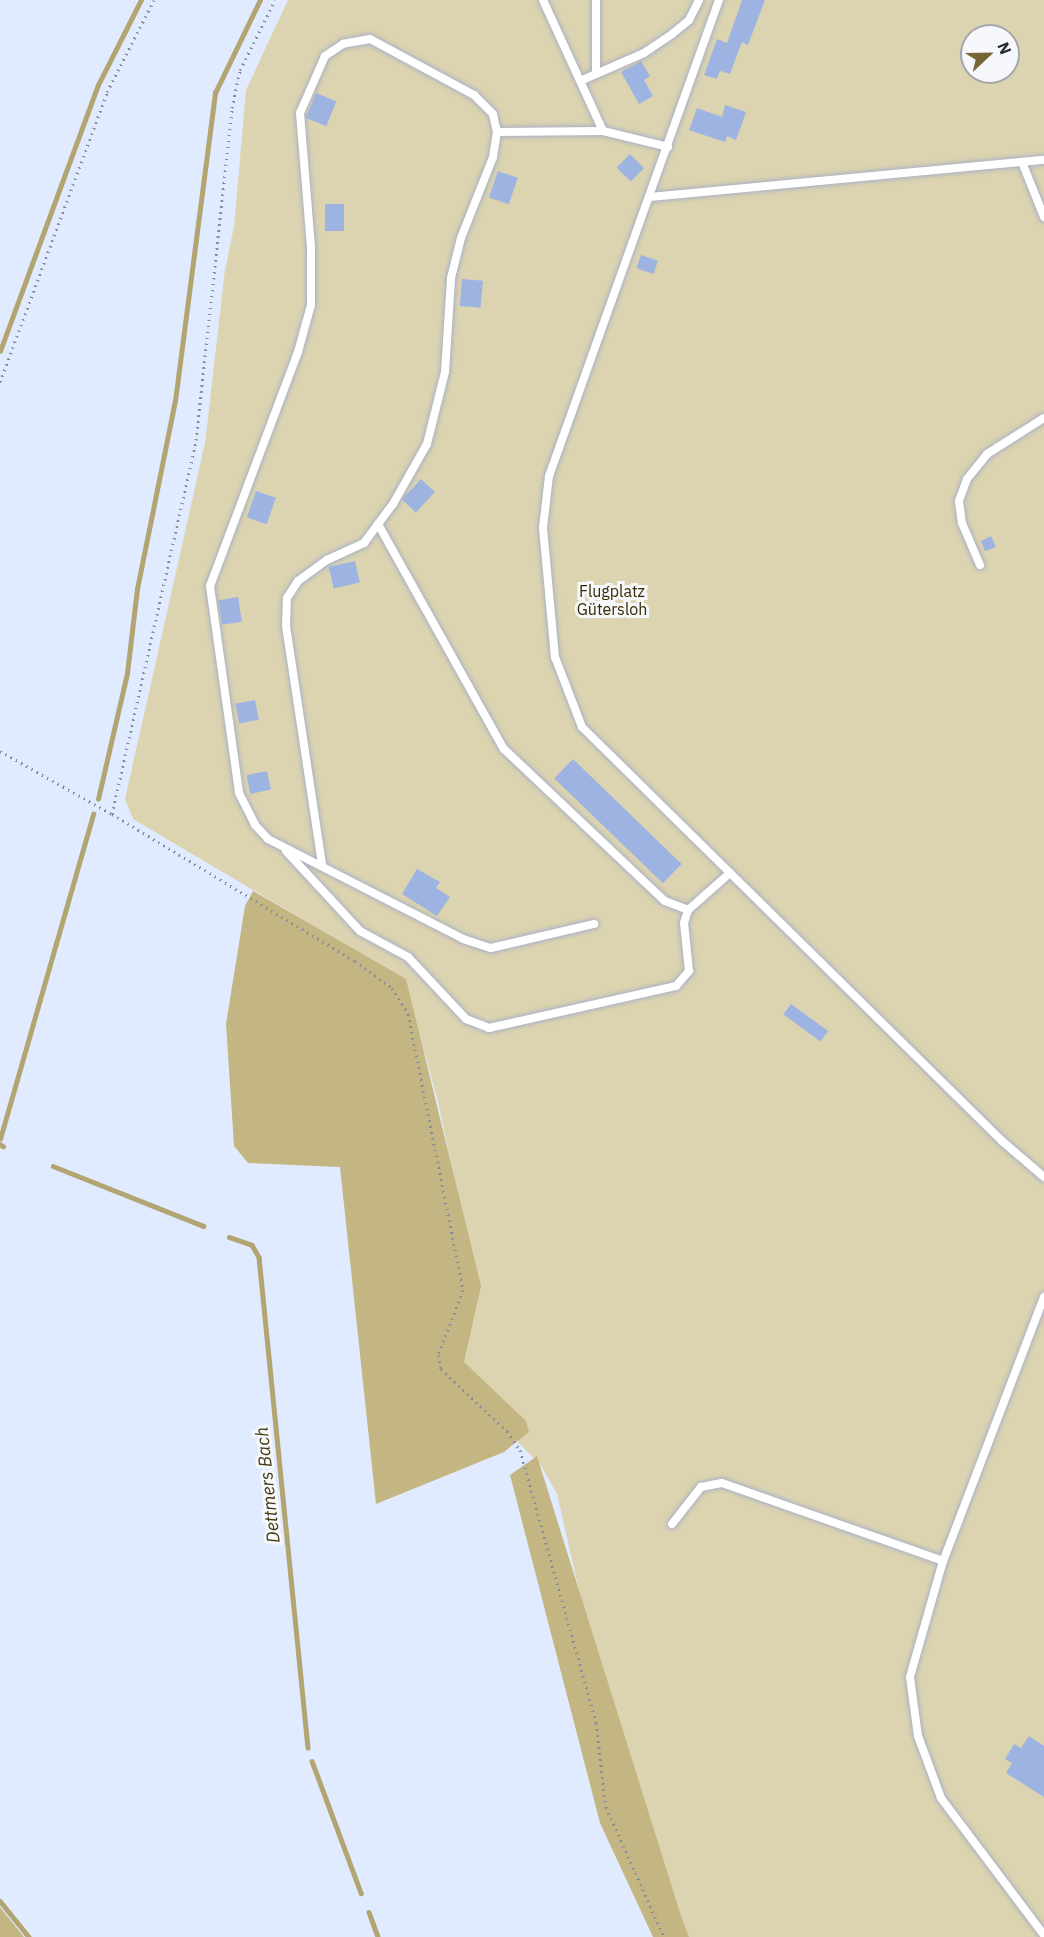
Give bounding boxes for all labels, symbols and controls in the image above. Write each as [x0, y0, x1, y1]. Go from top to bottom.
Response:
north arrow [960, 24, 1020, 84]
text: N [993, 39, 1016, 57]
park label: Flugplatz Gütersloh [577, 581, 647, 619]
water label: Dettmers Bach [251, 1426, 285, 1544]

